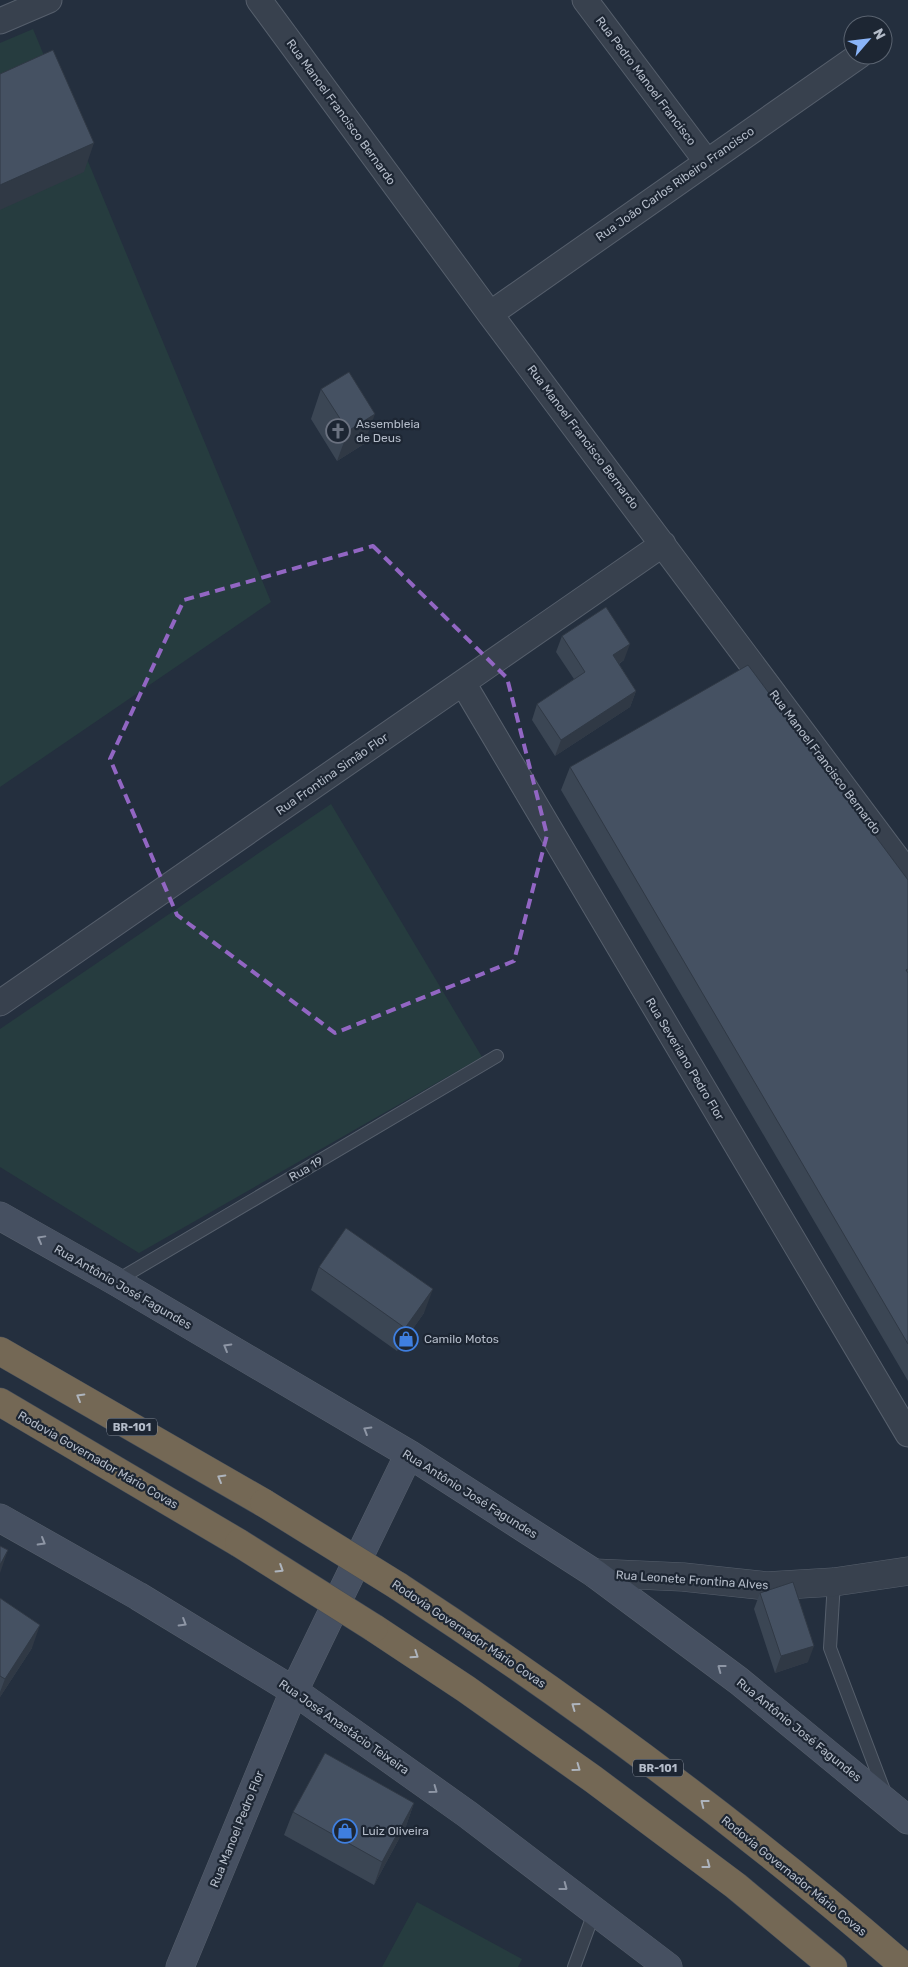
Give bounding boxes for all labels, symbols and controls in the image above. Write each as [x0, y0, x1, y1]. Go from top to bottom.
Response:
street label: Rua Pedro Manoel Francisco [593, 14, 699, 148]
north arrow [843, 15, 893, 65]
text: N [869, 26, 889, 43]
street label: Rua Manoel Francisco Bernardo [283, 36, 399, 188]
street label: Rua João Carlos Ribeiro Francisco [593, 124, 757, 244]
street label: Rua Manoel Francisco Bernardo [524, 362, 642, 512]
place label: Assembleia de Deus [356, 417, 420, 445]
church icon: Assembleia de Deus [325, 418, 351, 444]
street label: Rua Manoel Francisco Bernardo [766, 687, 884, 837]
street label: Rua Frontina Simão Flor [273, 730, 391, 818]
street label: Rua Severiano Pedro Flor [643, 995, 727, 1123]
street label: Rua 19 [287, 1154, 325, 1184]
one-way arrow [37, 1236, 46, 1246]
street label: Rua Antônio José Fagundes [52, 1242, 194, 1332]
shop icon: Camilo Motos [393, 1326, 419, 1352]
place label: Camilo Motos [424, 1332, 499, 1346]
one-way arrow [223, 1344, 232, 1354]
one-way arrow [77, 1394, 86, 1404]
street label: Rodovia Governador Mário Covas [15, 1408, 181, 1512]
road number: BR-101 [107, 1418, 157, 1435]
one-way arrow [363, 1426, 372, 1436]
street label: Rua Antônio José Fagundes [400, 1447, 540, 1541]
one-way arrow [218, 1475, 227, 1485]
one-way arrow [37, 1536, 46, 1546]
one-way arrow [275, 1562, 284, 1572]
street label: Rua Leonete Frontina Alves [615, 1568, 769, 1592]
street label: Rodovia Governador Mário Covas [389, 1577, 549, 1691]
one-way arrow [178, 1616, 187, 1626]
one-way arrow [409, 1649, 419, 1658]
one-way arrow [718, 1665, 727, 1673]
street label: Rua Antônio José Fagundes [734, 1675, 864, 1785]
street label: Rua José Anastácio Teixeira [276, 1677, 412, 1777]
one-way arrow [572, 1703, 581, 1711]
road number: BR-101 [633, 1760, 683, 1776]
one-way arrow [571, 1762, 581, 1771]
street label: Rua Manoel Pedro Flor [207, 1768, 267, 1889]
one-way arrow [428, 1784, 438, 1793]
one-way arrow [701, 1800, 710, 1809]
street label: Rodovia Governador Mário Covas [719, 1813, 869, 1939]
shop icon: Luiz Oliveira [332, 1818, 358, 1844]
place label: Luiz Oliveira [362, 1824, 429, 1838]
one-way arrow [701, 1859, 710, 1867]
one-way arrow [558, 1881, 567, 1889]

